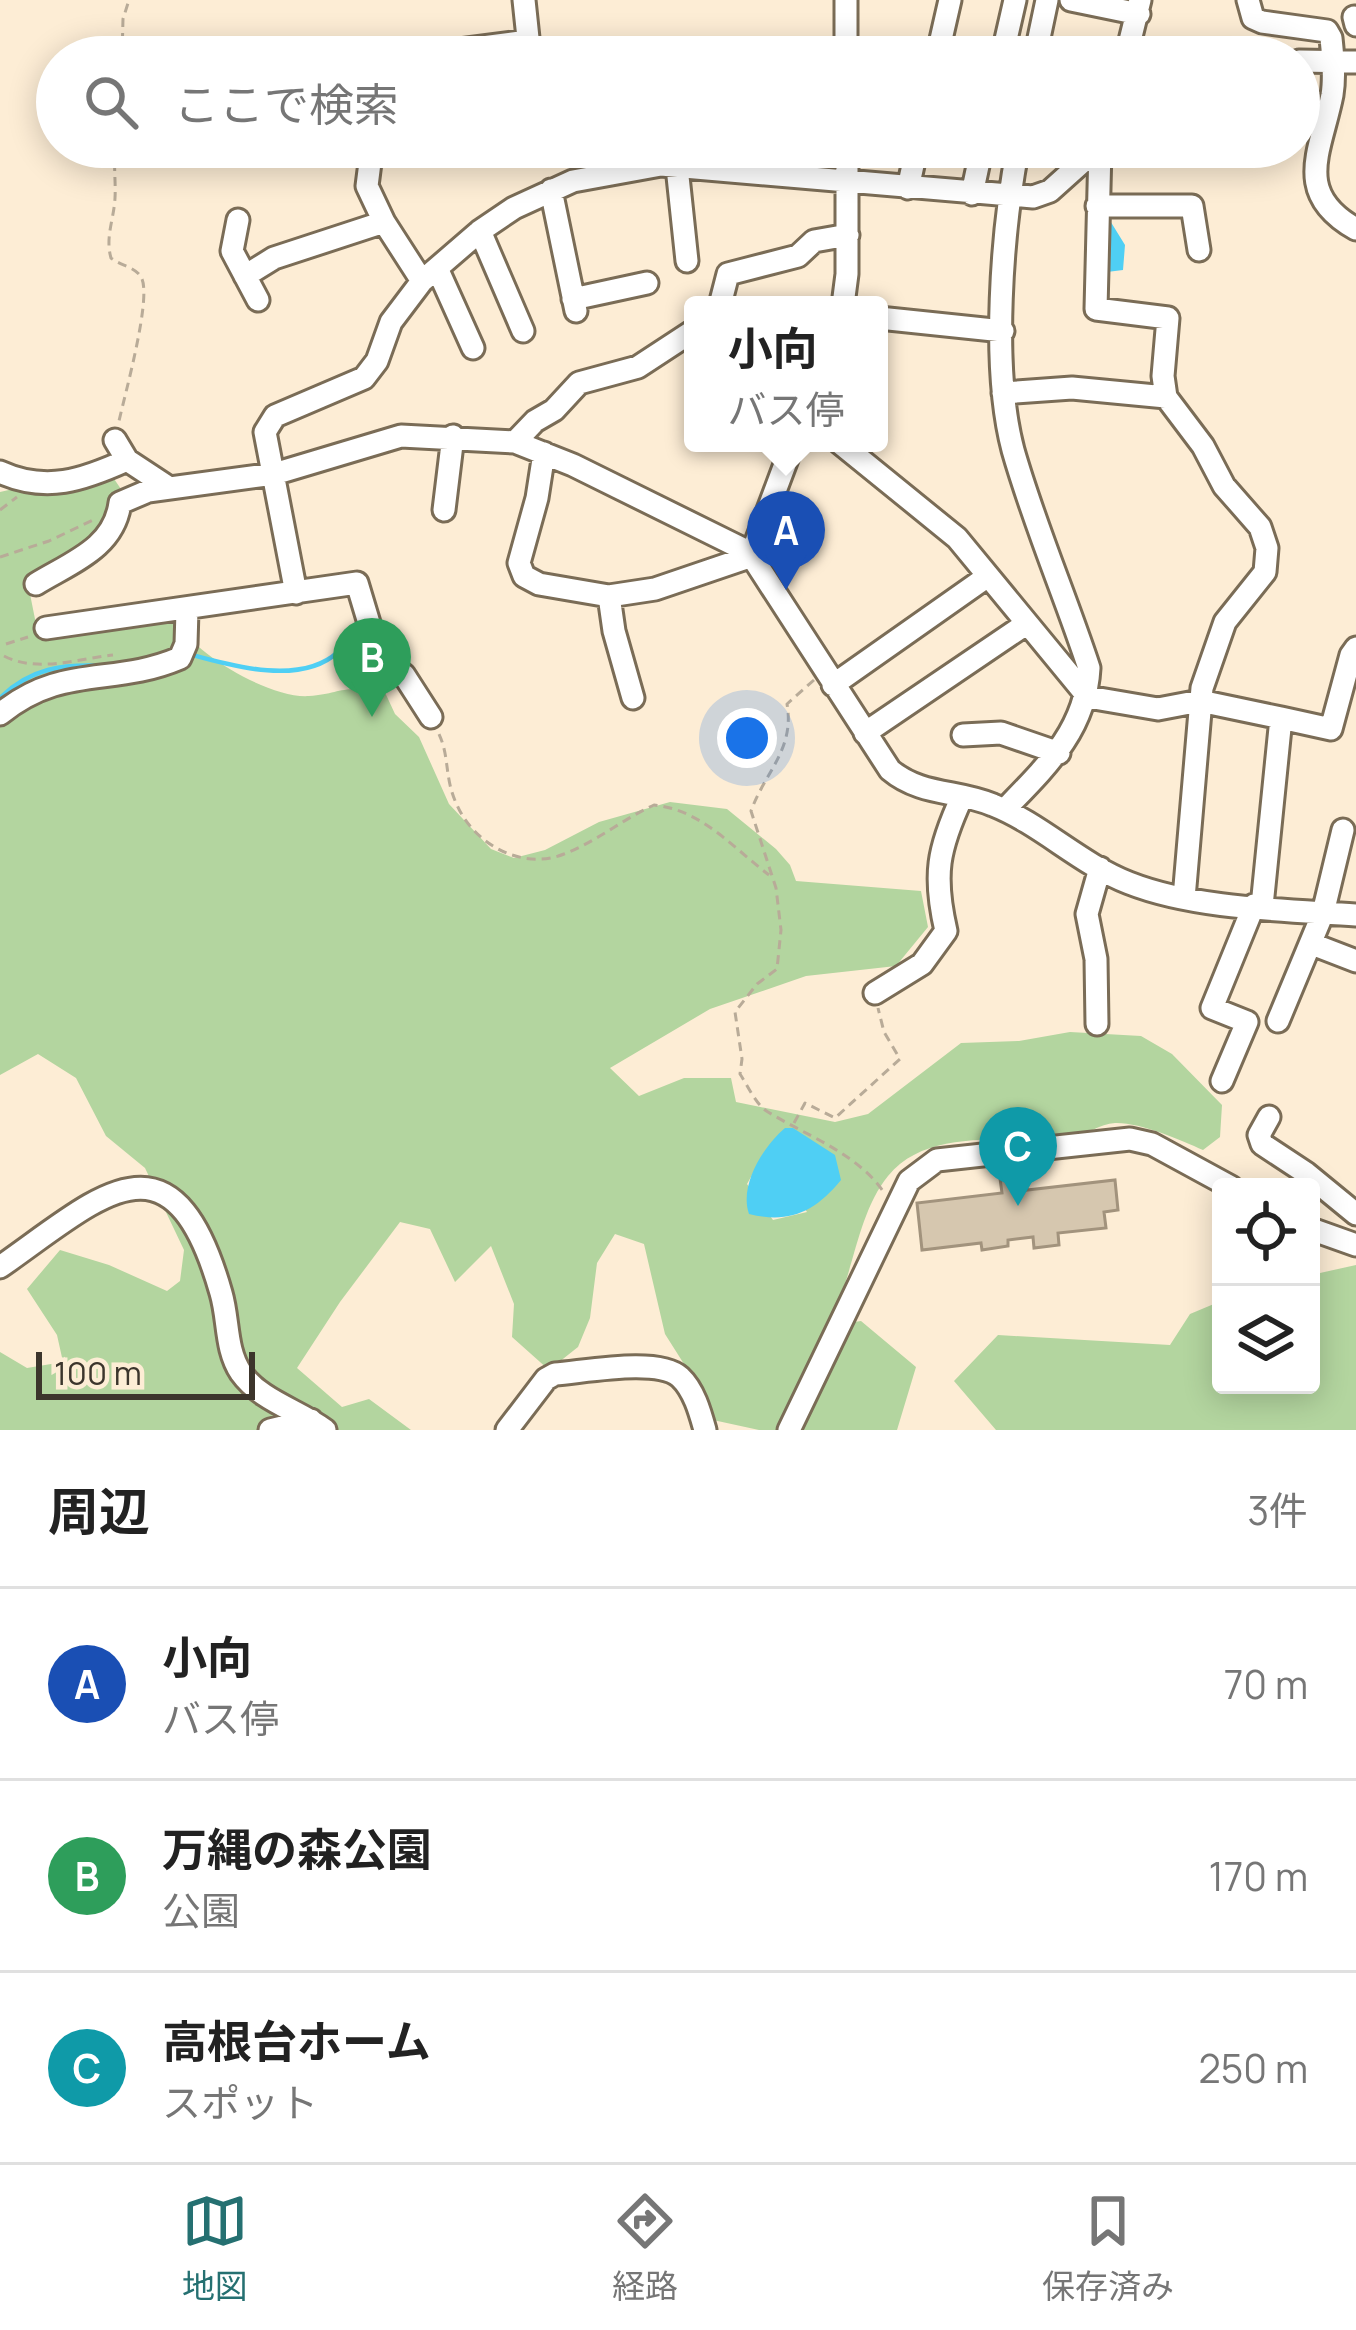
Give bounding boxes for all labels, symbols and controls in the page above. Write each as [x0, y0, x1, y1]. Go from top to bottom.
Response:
search box [36, 36, 1320, 168]
icon: search [78, 69, 144, 135]
text: ここで検索 [174, 73, 399, 135]
popup [684, 296, 888, 452]
text: 小向 [727, 317, 818, 379]
text: バス停 [727, 382, 845, 436]
pin: A [747, 491, 825, 590]
pin: B [333, 618, 411, 717]
your location [717, 708, 777, 768]
pin: C [979, 1107, 1057, 1206]
map controls [1212, 1178, 1320, 1394]
button: locate [1212, 1178, 1320, 1286]
button: layers [1212, 1286, 1320, 1394]
scale bar [36, 1346, 255, 1399]
text: 100 m [54, 1350, 142, 1395]
text: 周辺 [48, 1476, 150, 1545]
text: 3件 [1247, 1483, 1308, 1537]
text: 小向 [162, 1626, 252, 1688]
text: A [74, 1657, 100, 1711]
text: 70 m [1224, 1657, 1308, 1711]
text: バス停 [162, 1691, 279, 1745]
text: 万縄の森公園 [162, 1818, 432, 1880]
text: B [75, 1849, 99, 1903]
text: 170 m [1209, 1849, 1308, 1903]
text: 公園 [162, 1883, 240, 1937]
text: 高根台ホーム [162, 2010, 431, 2072]
text: C [73, 2041, 101, 2095]
text: 250 m [1199, 2041, 1308, 2095]
text: スポット [162, 2075, 318, 2129]
tab: 地図 [182, 2188, 248, 2308]
tab: 経路 [612, 2188, 678, 2308]
tab: 保存済み [1042, 2188, 1174, 2308]

